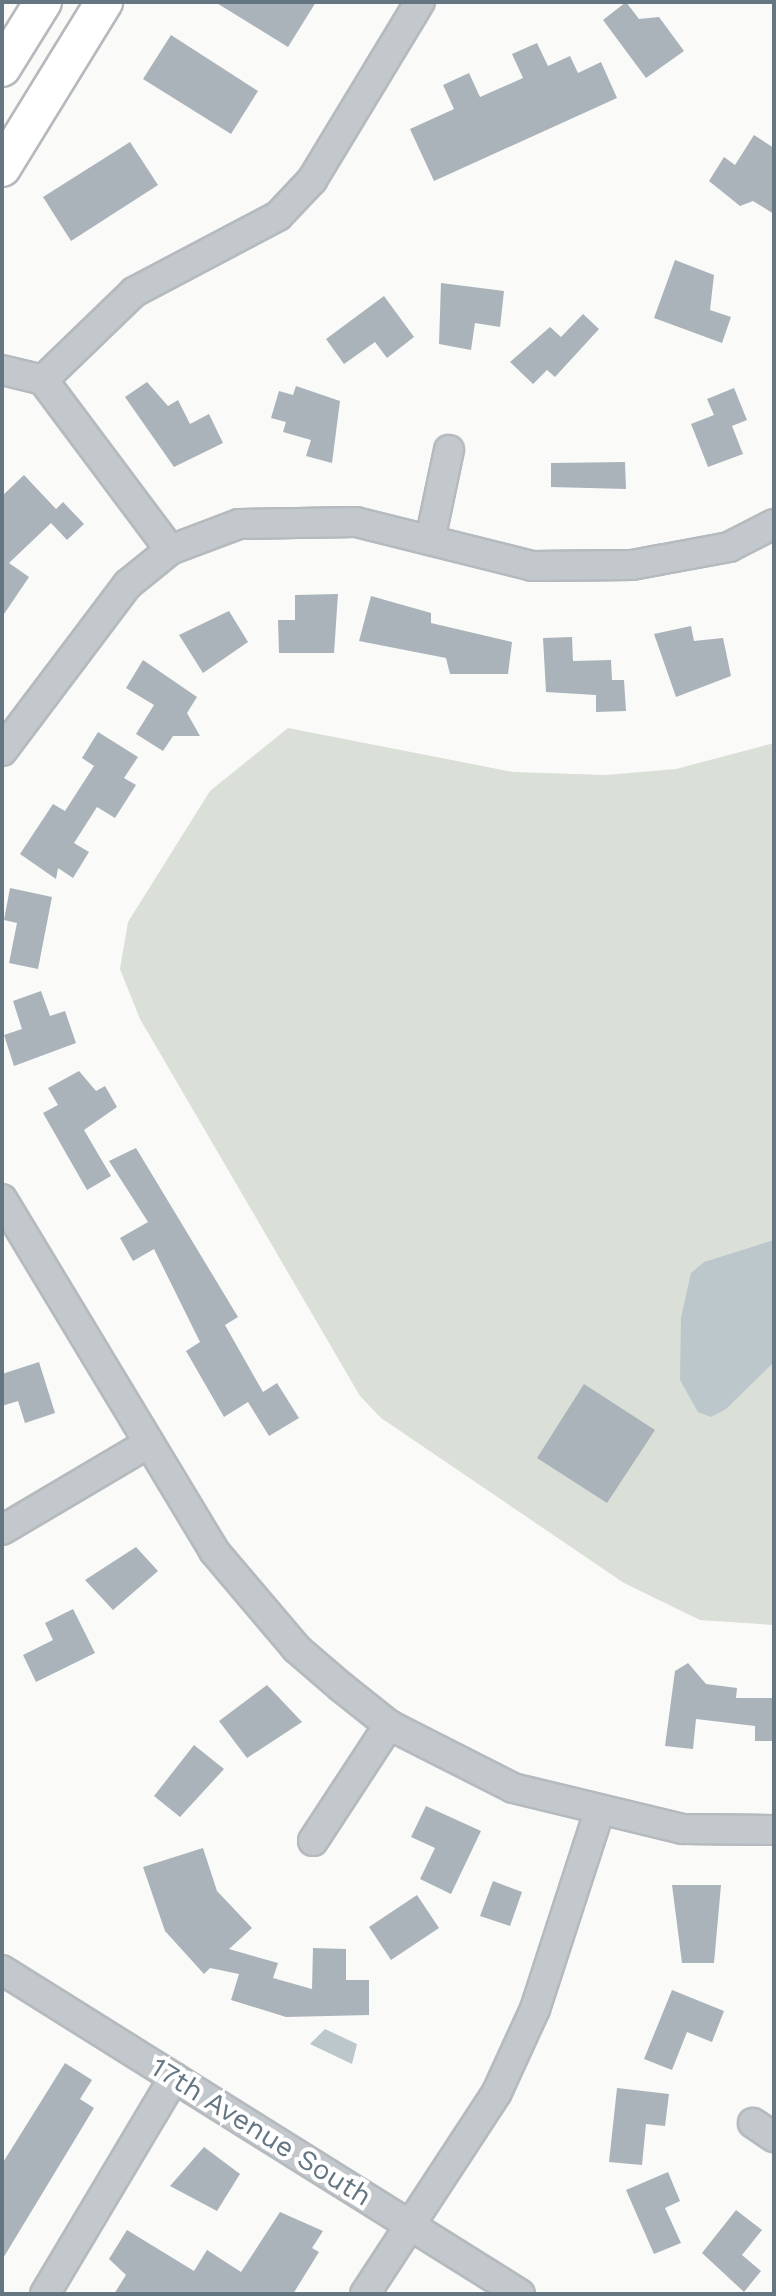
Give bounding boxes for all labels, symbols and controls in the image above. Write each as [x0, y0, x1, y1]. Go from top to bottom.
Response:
street label: 17th Avenue South [144, 2050, 378, 2214]

